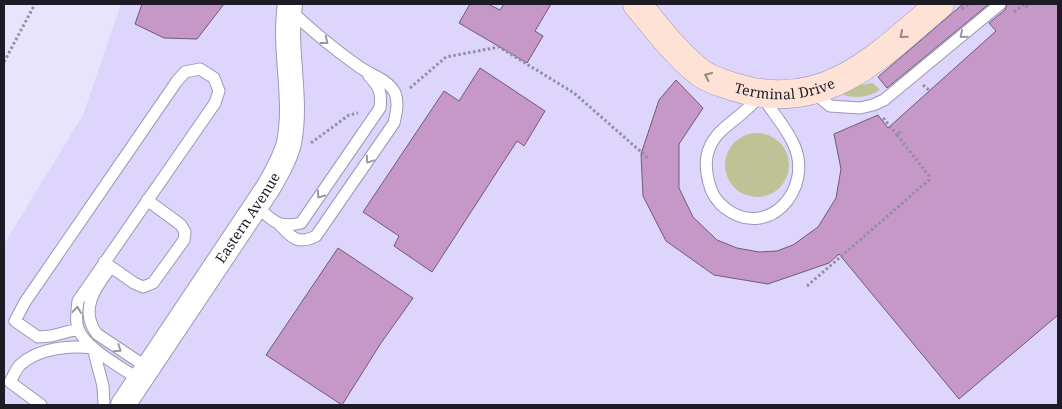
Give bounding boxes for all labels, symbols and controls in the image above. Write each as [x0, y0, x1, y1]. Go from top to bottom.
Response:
one-way arrow [900, 30, 909, 39]
one-way arrow [959, 30, 968, 39]
one-way arrow [320, 35, 329, 44]
one-way arrow [704, 72, 713, 82]
street label: Terminal Drive [732, 73, 837, 103]
one-way arrow [366, 154, 375, 163]
street label: Eastern Avenue [211, 169, 284, 266]
one-way arrow [317, 189, 326, 199]
one-way arrow [71, 305, 82, 313]
one-way arrow [113, 342, 122, 352]

